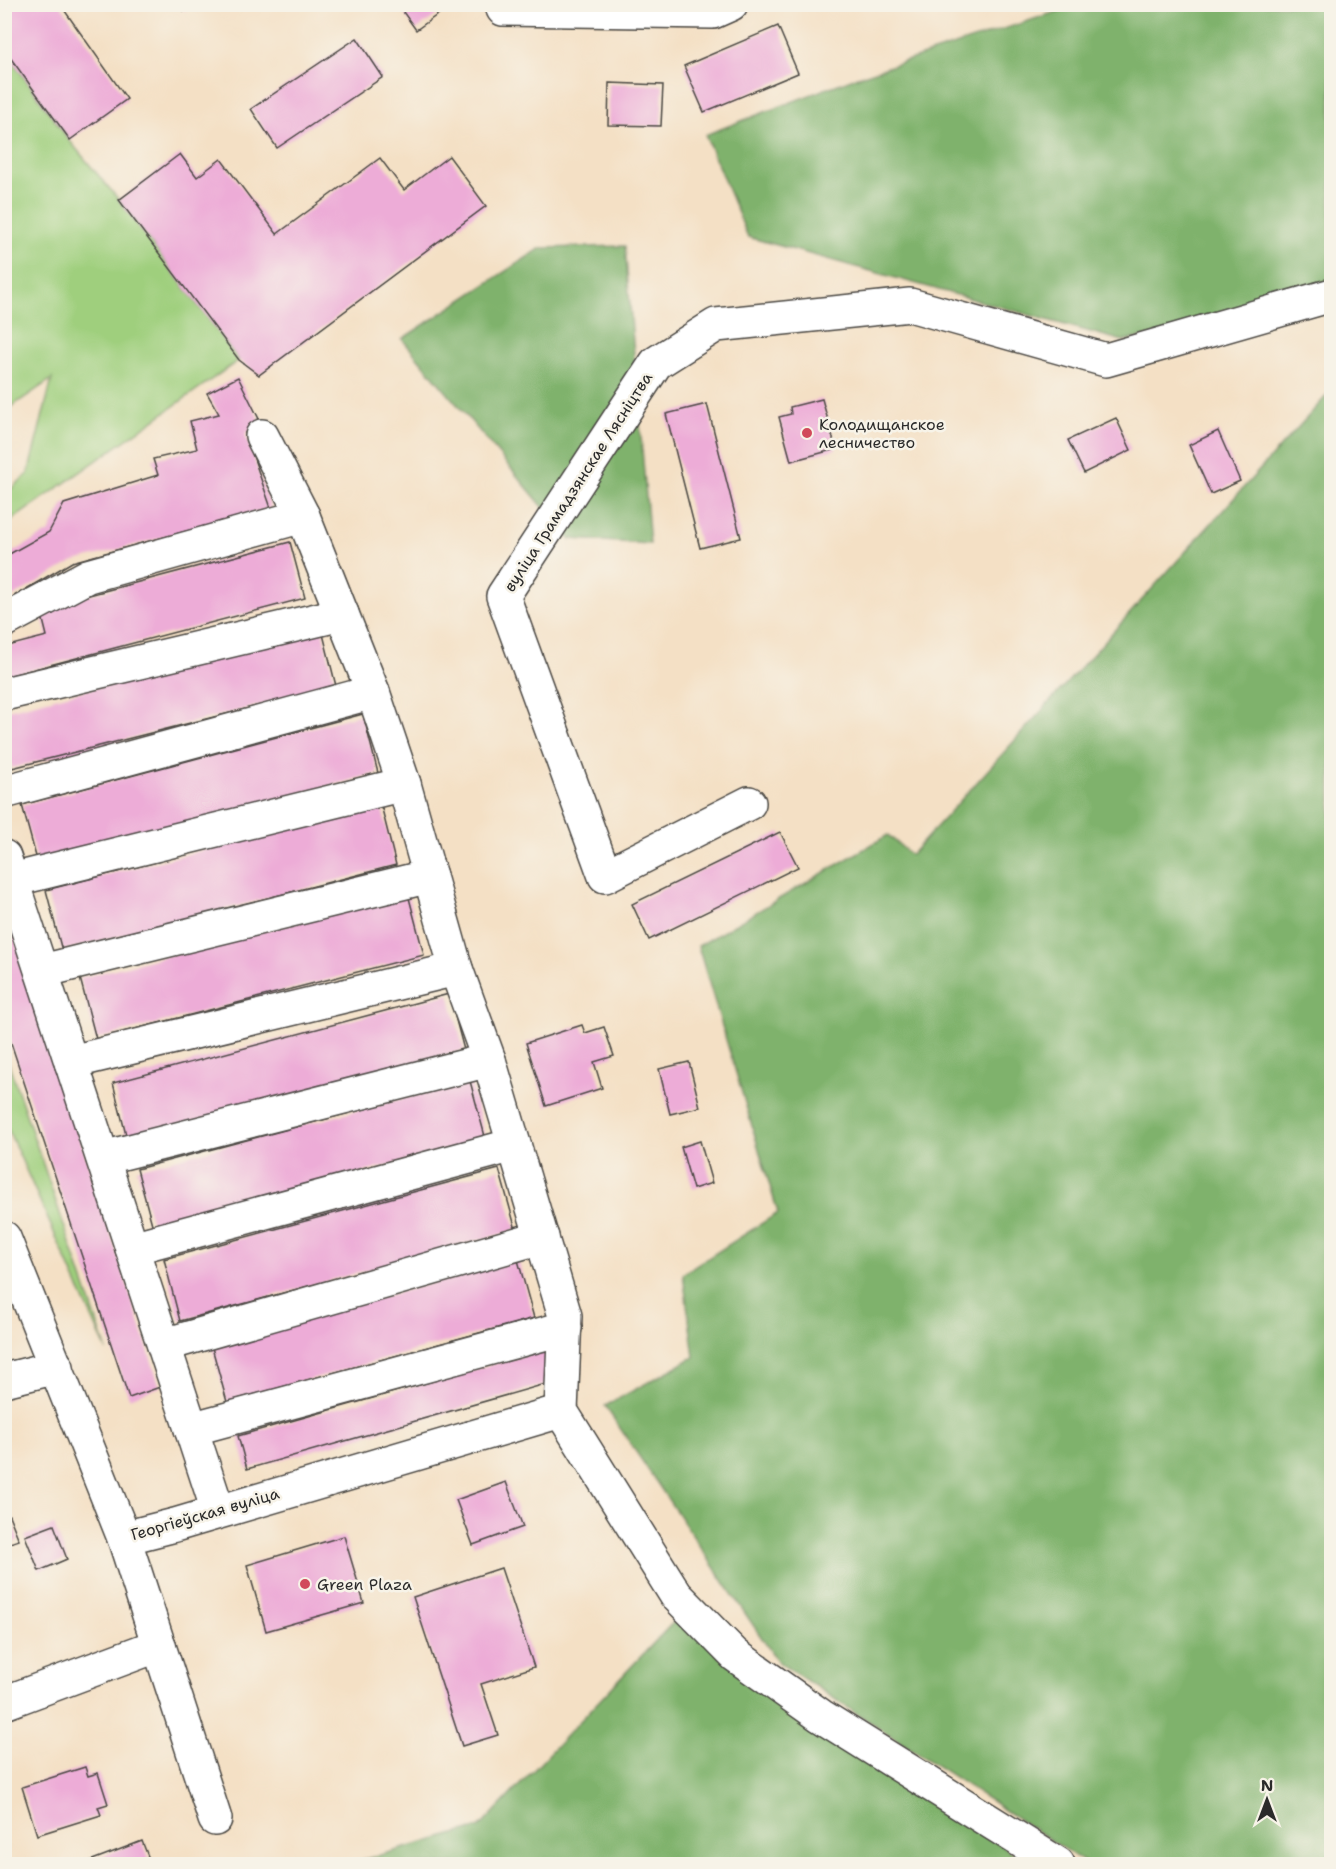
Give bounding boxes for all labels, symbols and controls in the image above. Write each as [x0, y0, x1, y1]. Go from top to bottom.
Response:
street label: вуліца Грамадзянскае Лясніцтва [499, 368, 657, 596]
place label: Колодищанское лесничество [819, 414, 945, 453]
marker: Колодищанское лесничество [800, 426, 814, 440]
street label: Георгіеўская вуліца [128, 1483, 282, 1545]
place label: Green Plaza [317, 1574, 412, 1595]
marker: Green Plaza [298, 1577, 312, 1591]
north arrow [1237, 1770, 1297, 1830]
text: N [1261, 1775, 1273, 1796]

